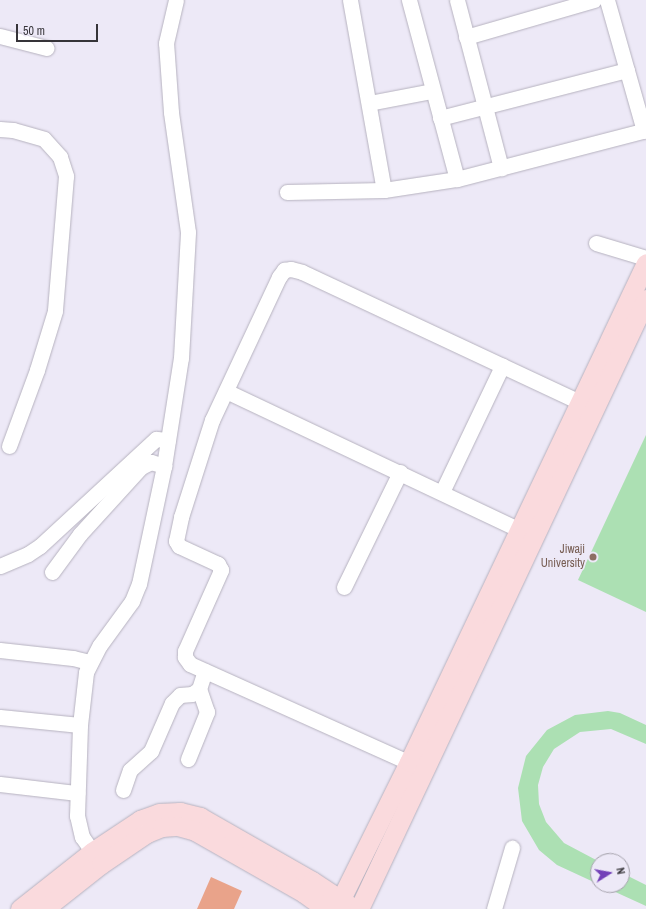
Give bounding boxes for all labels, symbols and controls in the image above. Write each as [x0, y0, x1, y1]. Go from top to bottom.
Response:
scale bar [18, 16, 100, 42]
text: 50 m [23, 23, 45, 39]
place label: Jiwaji University [541, 543, 585, 571]
marker: Jiwaji University [588, 552, 598, 562]
north arrow [590, 853, 630, 893]
text: N [613, 866, 628, 875]

